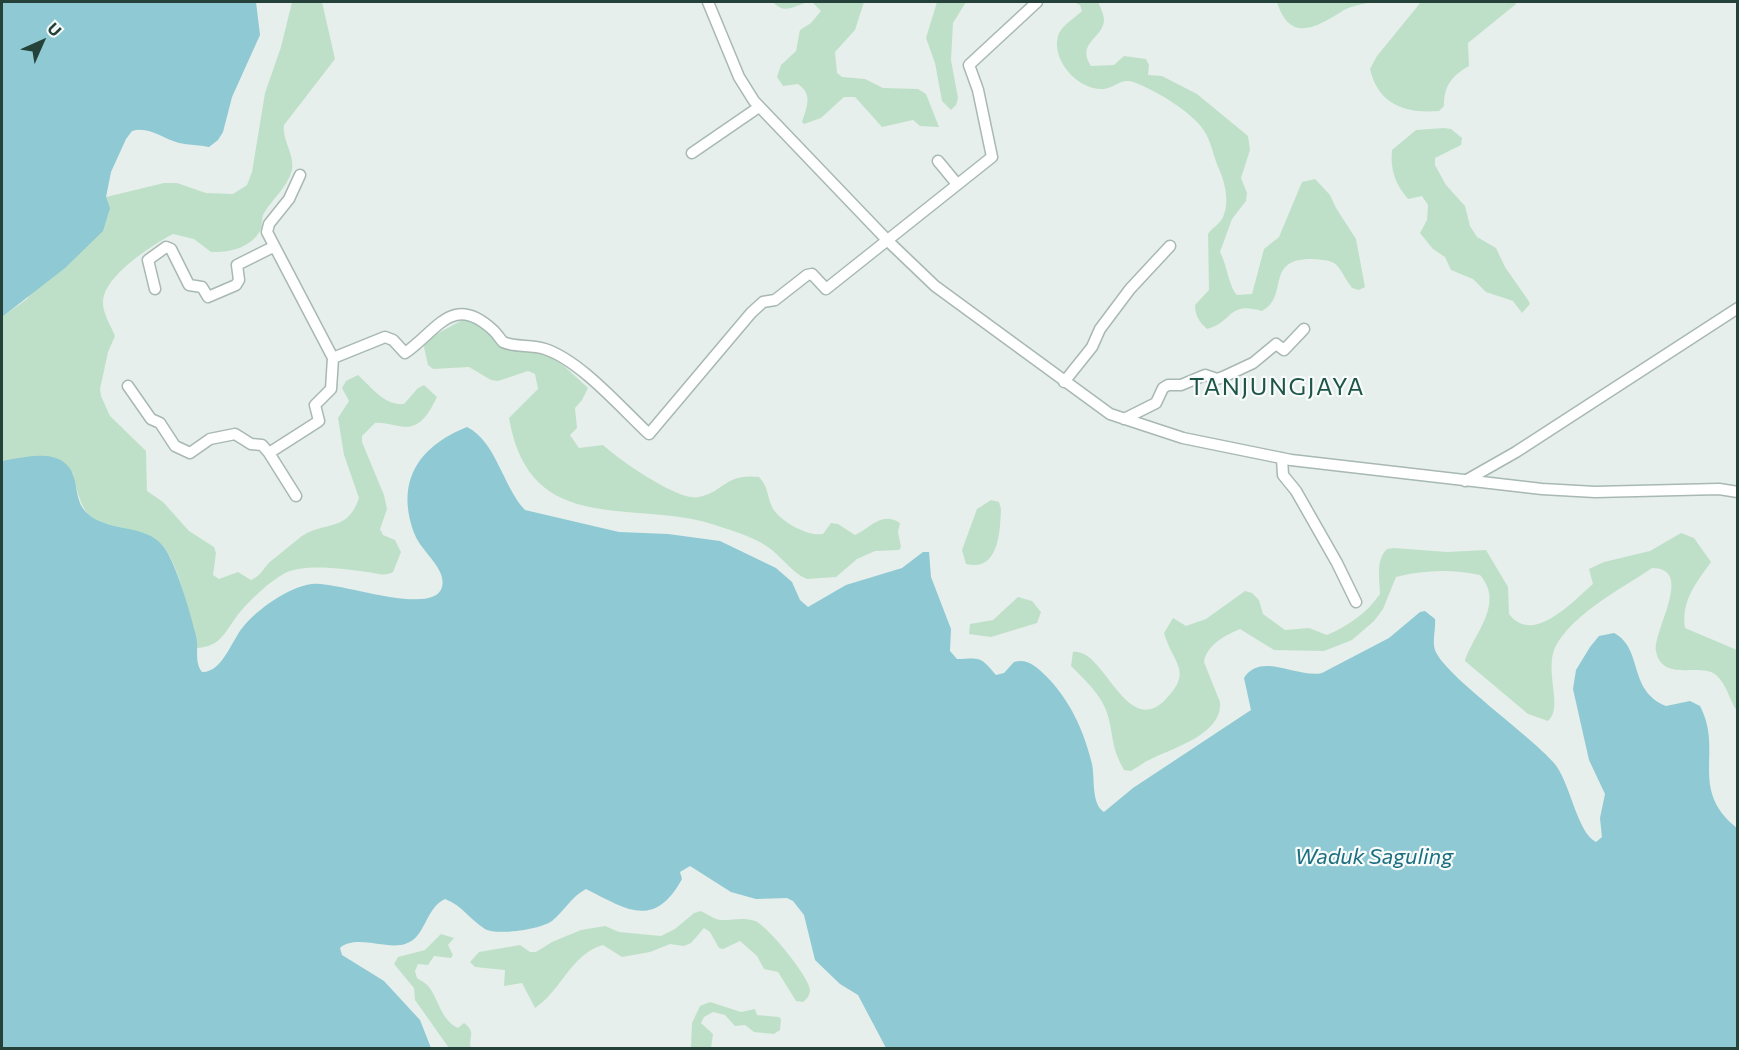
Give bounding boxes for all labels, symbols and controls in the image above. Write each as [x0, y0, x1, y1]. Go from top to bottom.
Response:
north arrow [12, 12, 72, 72]
text: U [44, 18, 66, 40]
district label: TANJUNGJAYA [1189, 373, 1365, 401]
water label: Waduk Saguling [1295, 844, 1453, 870]

